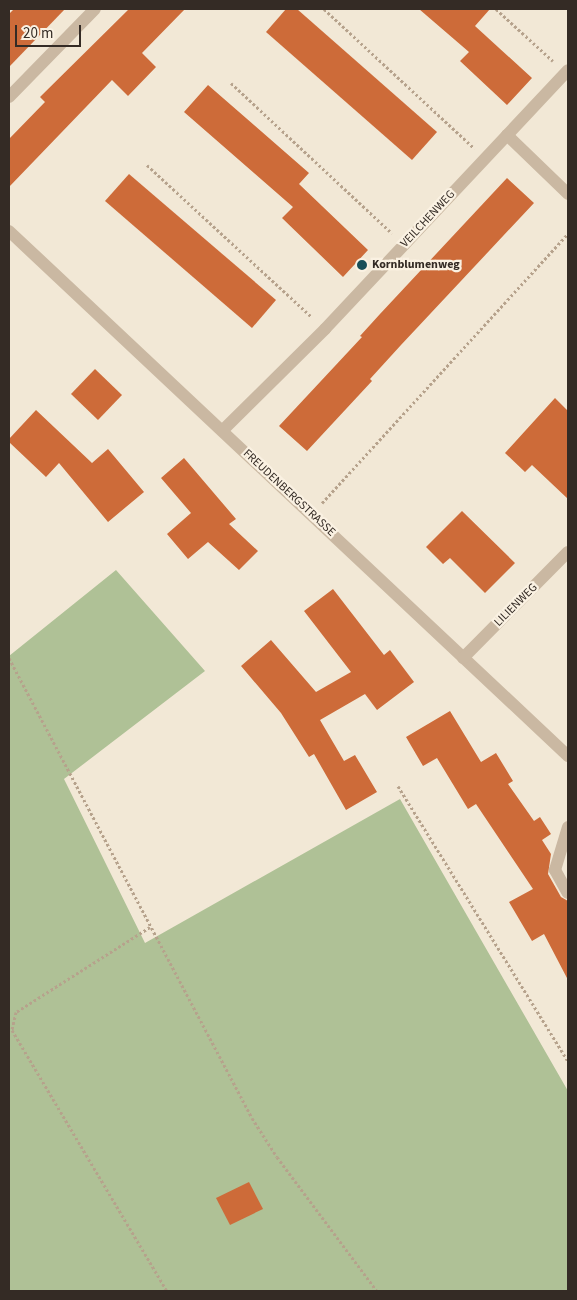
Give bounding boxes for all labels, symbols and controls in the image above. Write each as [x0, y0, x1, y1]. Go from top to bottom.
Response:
scale bar [18, 15, 84, 47]
text: 20 m [23, 23, 53, 44]
street label: VEILCHENWEG [398, 187, 458, 251]
place label: Kornblumenweg [372, 258, 460, 272]
marker: Kornblumenweg [356, 259, 368, 271]
street label: FREUDENBERGSTRASSE [240, 447, 338, 539]
street label: LILIENWEG [491, 580, 541, 630]

